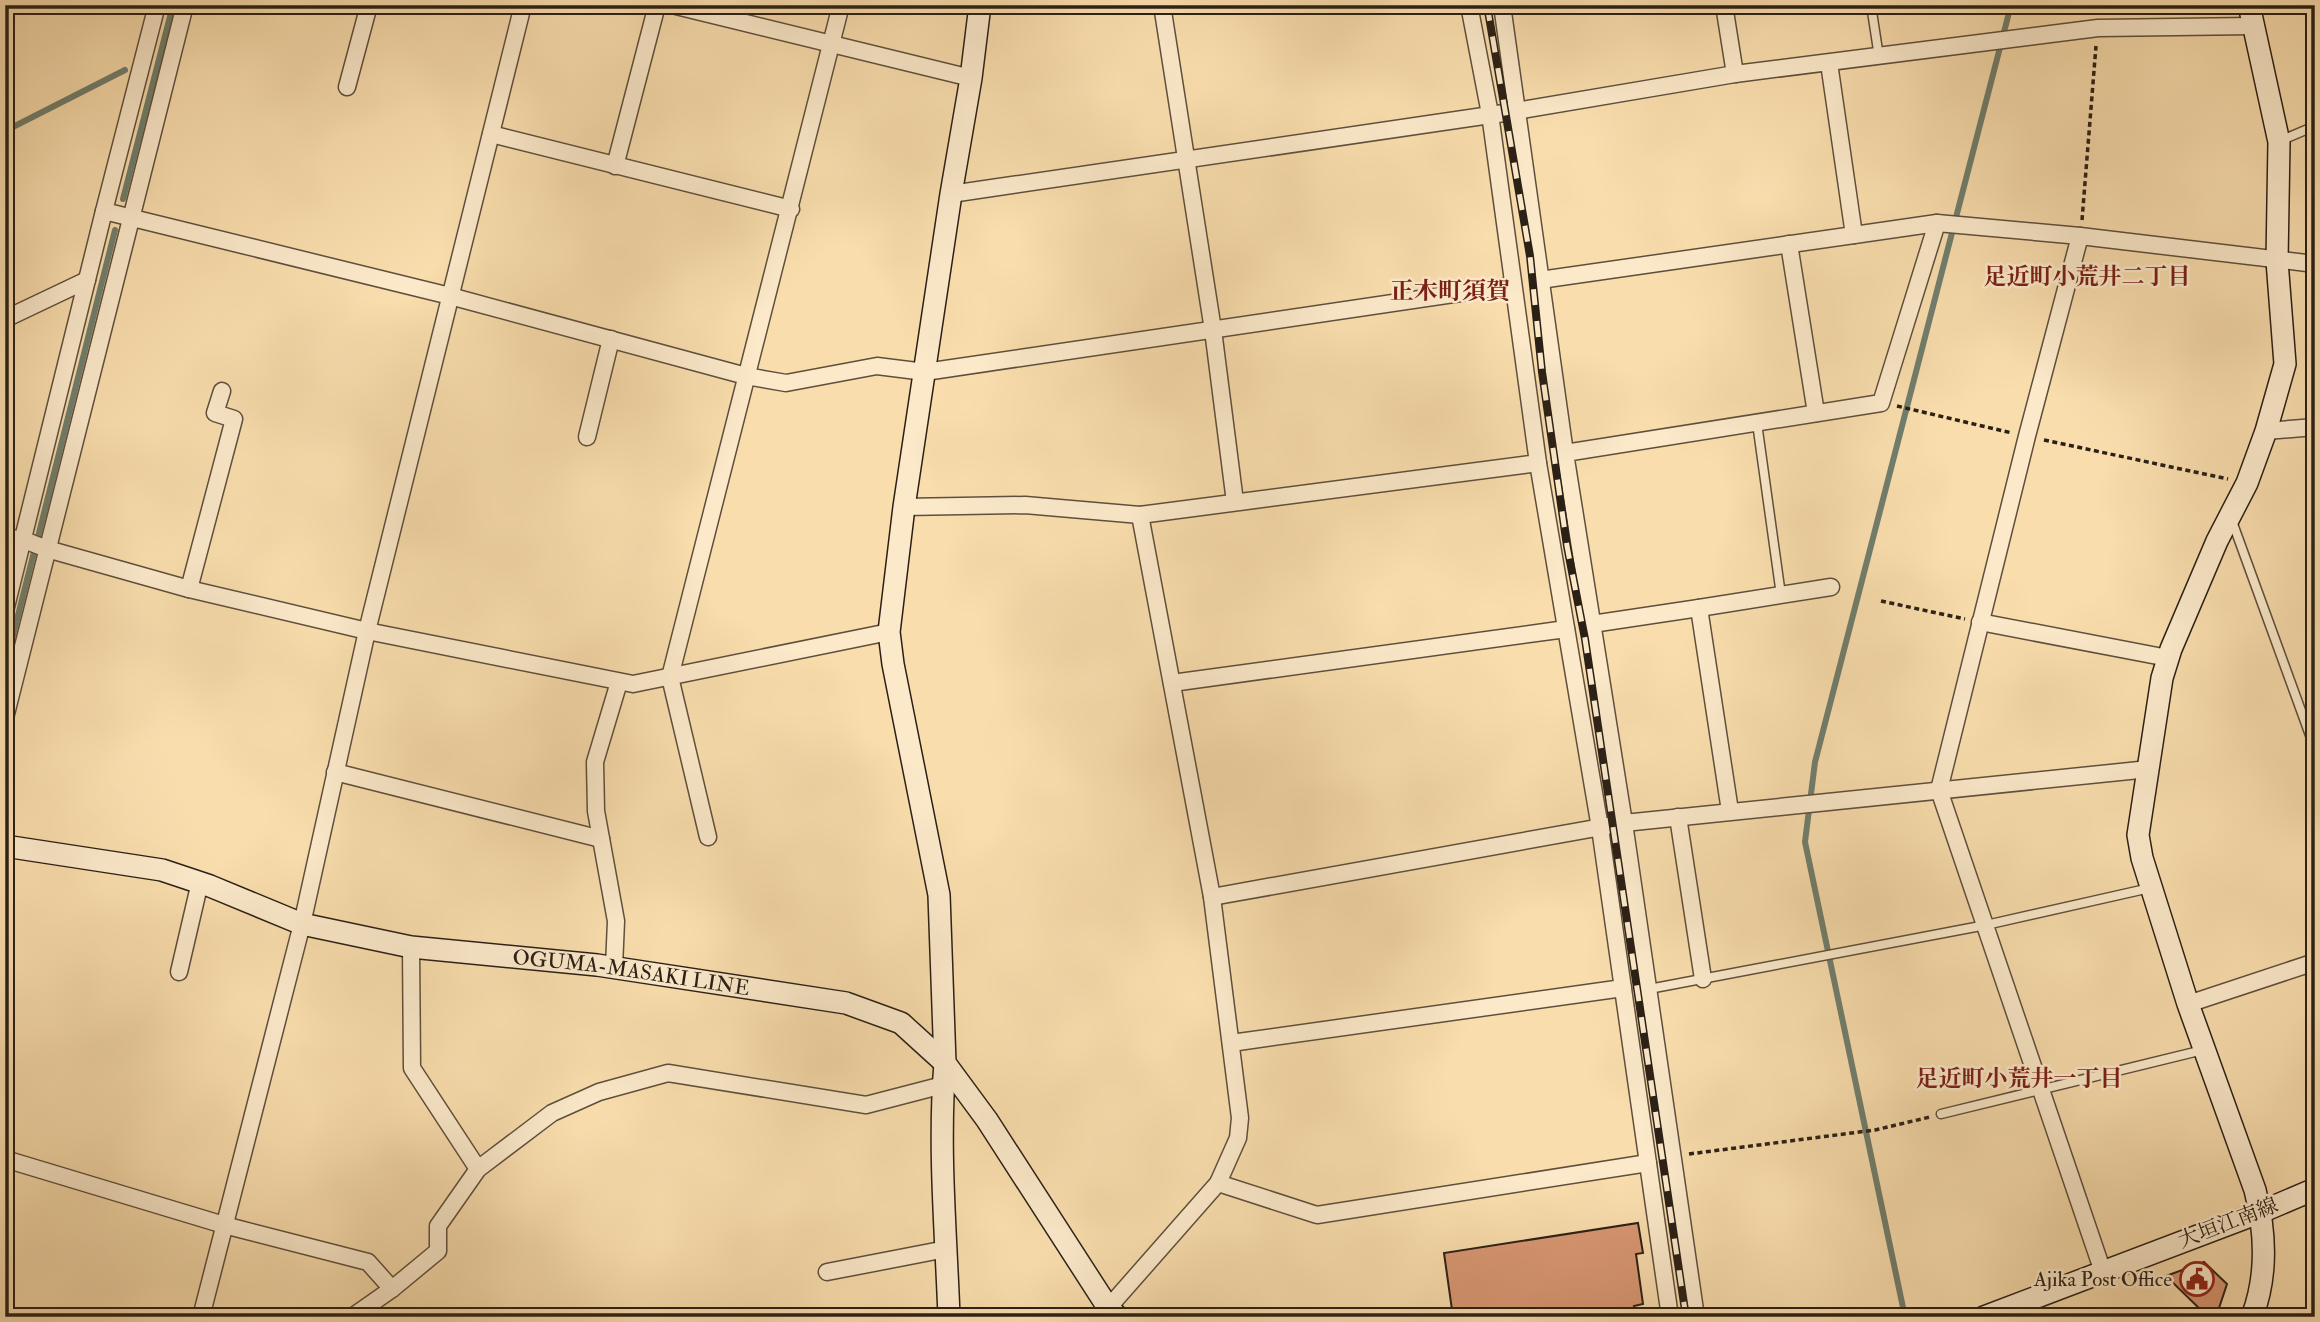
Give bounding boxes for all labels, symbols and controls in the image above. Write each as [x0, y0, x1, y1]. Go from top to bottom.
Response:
district label: 足近町小荒井二丁目 [1984, 262, 2191, 291]
district label: 正木町須賀 [1390, 276, 1510, 307]
street label: OGUMA-MASAKI LINE [511, 943, 751, 1002]
district label: 足近町小荒井一丁目 [1916, 1064, 2123, 1093]
street label: 大垣江南線 [2174, 1192, 2282, 1254]
public building icon: Ajika Post Office [2178, 1260, 2216, 1298]
place label: Ajika Post Office [2033, 1266, 2172, 1293]

